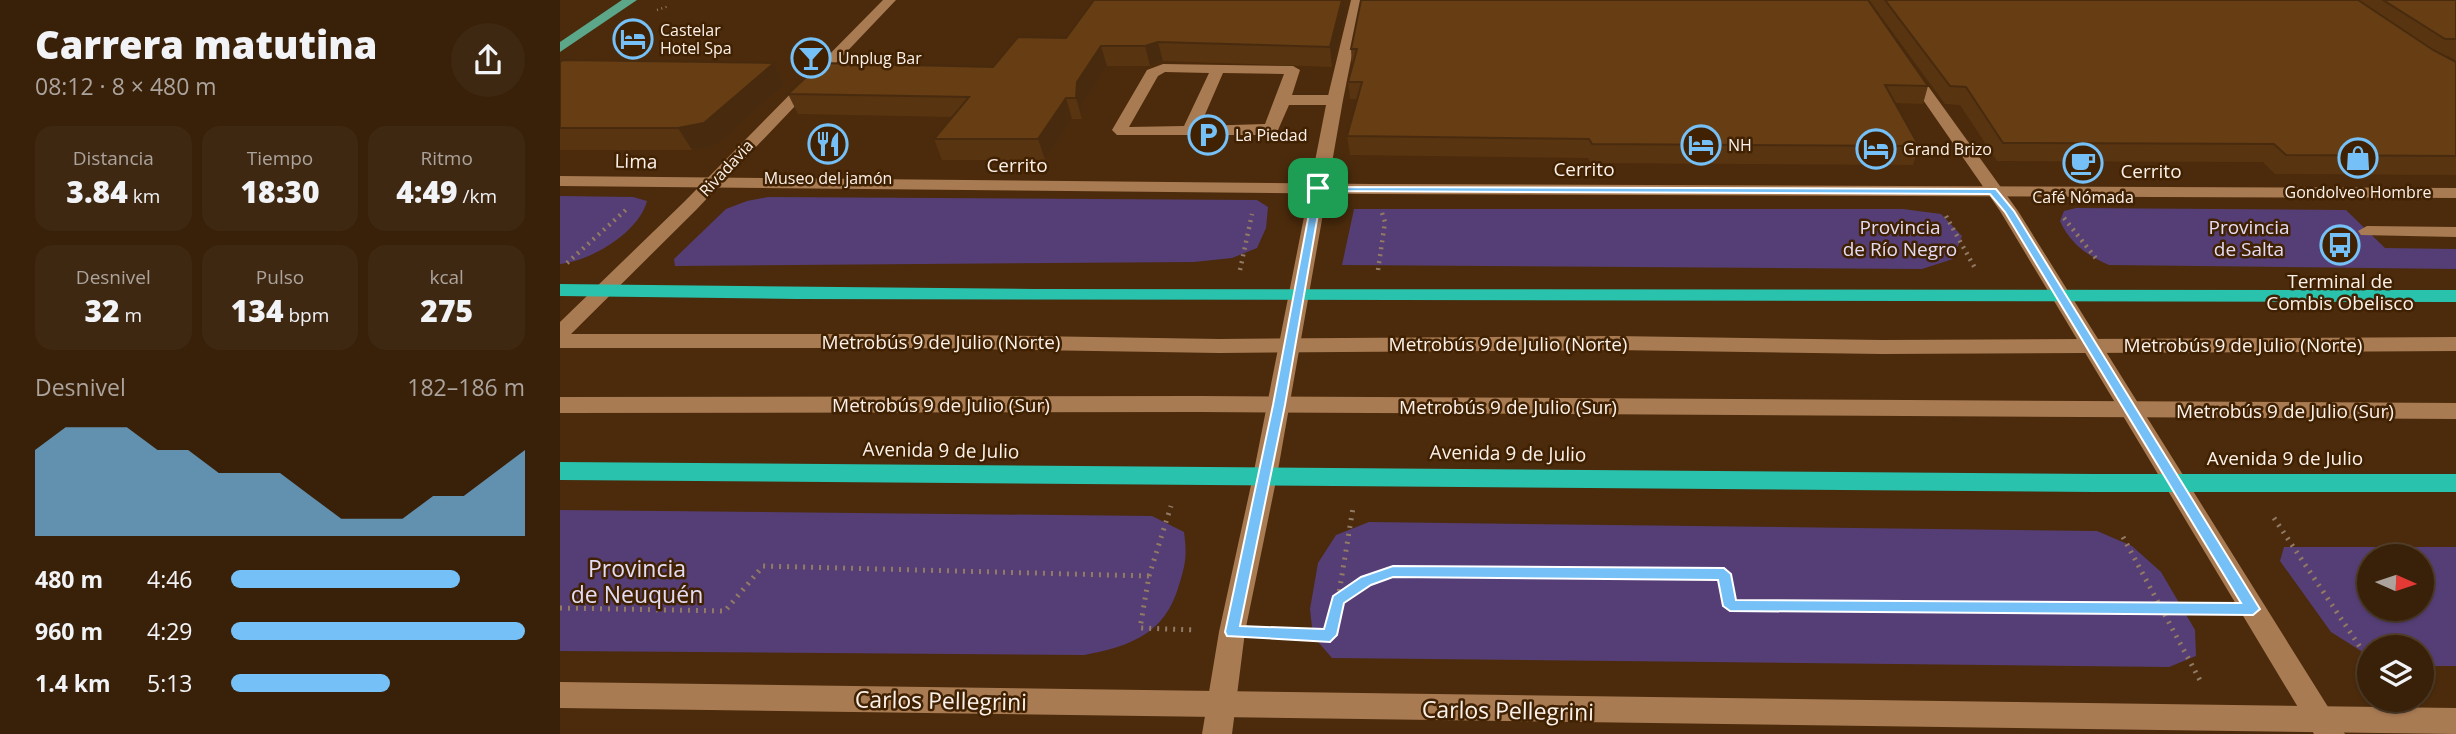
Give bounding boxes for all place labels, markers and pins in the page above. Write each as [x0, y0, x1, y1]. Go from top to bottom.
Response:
hotel icon: Castelar Hotel Spa [612, 18, 654, 60]
place label: Castelar Hotel Spa [660, 19, 732, 59]
bar icon: Unplug Bar [790, 37, 832, 79]
place label: Unplug Bar [838, 47, 922, 69]
parking icon: La Piedad [1187, 114, 1229, 156]
restaurant icon: Museo del jamón [807, 123, 849, 165]
place label: La Piedad [1235, 124, 1308, 146]
hotel icon: NH [1680, 124, 1722, 166]
hotel icon: Grand Brizo [1855, 128, 1897, 170]
place label: NH [1728, 134, 1752, 156]
shop icon: Gondolveo Hombre [2337, 137, 2379, 179]
place label: Grand Brizo [1903, 138, 1992, 160]
cafe icon: Café Nómada [2062, 142, 2104, 184]
pin [1288, 158, 1348, 218]
place label: Museo del jamón [764, 167, 892, 189]
place label: Gondolveo Hombre [2285, 181, 2431, 203]
place label: Café Nómada [2032, 186, 2134, 208]
bus stop icon: Terminal de Combis Obelisco [2319, 224, 2361, 266]
place label: Terminal de Combis Obelisco [2266, 268, 2414, 316]

